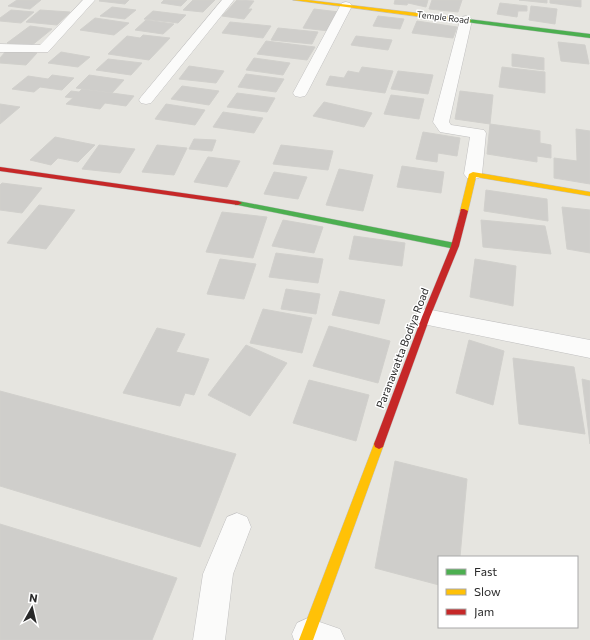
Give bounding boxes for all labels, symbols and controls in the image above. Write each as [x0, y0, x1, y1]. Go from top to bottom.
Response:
street label: Temple Road [416, 8, 470, 26]
street label: Paranawatta Bodiya Road [373, 286, 431, 410]
legend [438, 556, 578, 628]
text: Fast [474, 564, 497, 578]
text: Slow [474, 584, 501, 598]
north arrow [12, 588, 52, 628]
text: N [28, 591, 38, 605]
text: Jam [474, 604, 494, 619]

